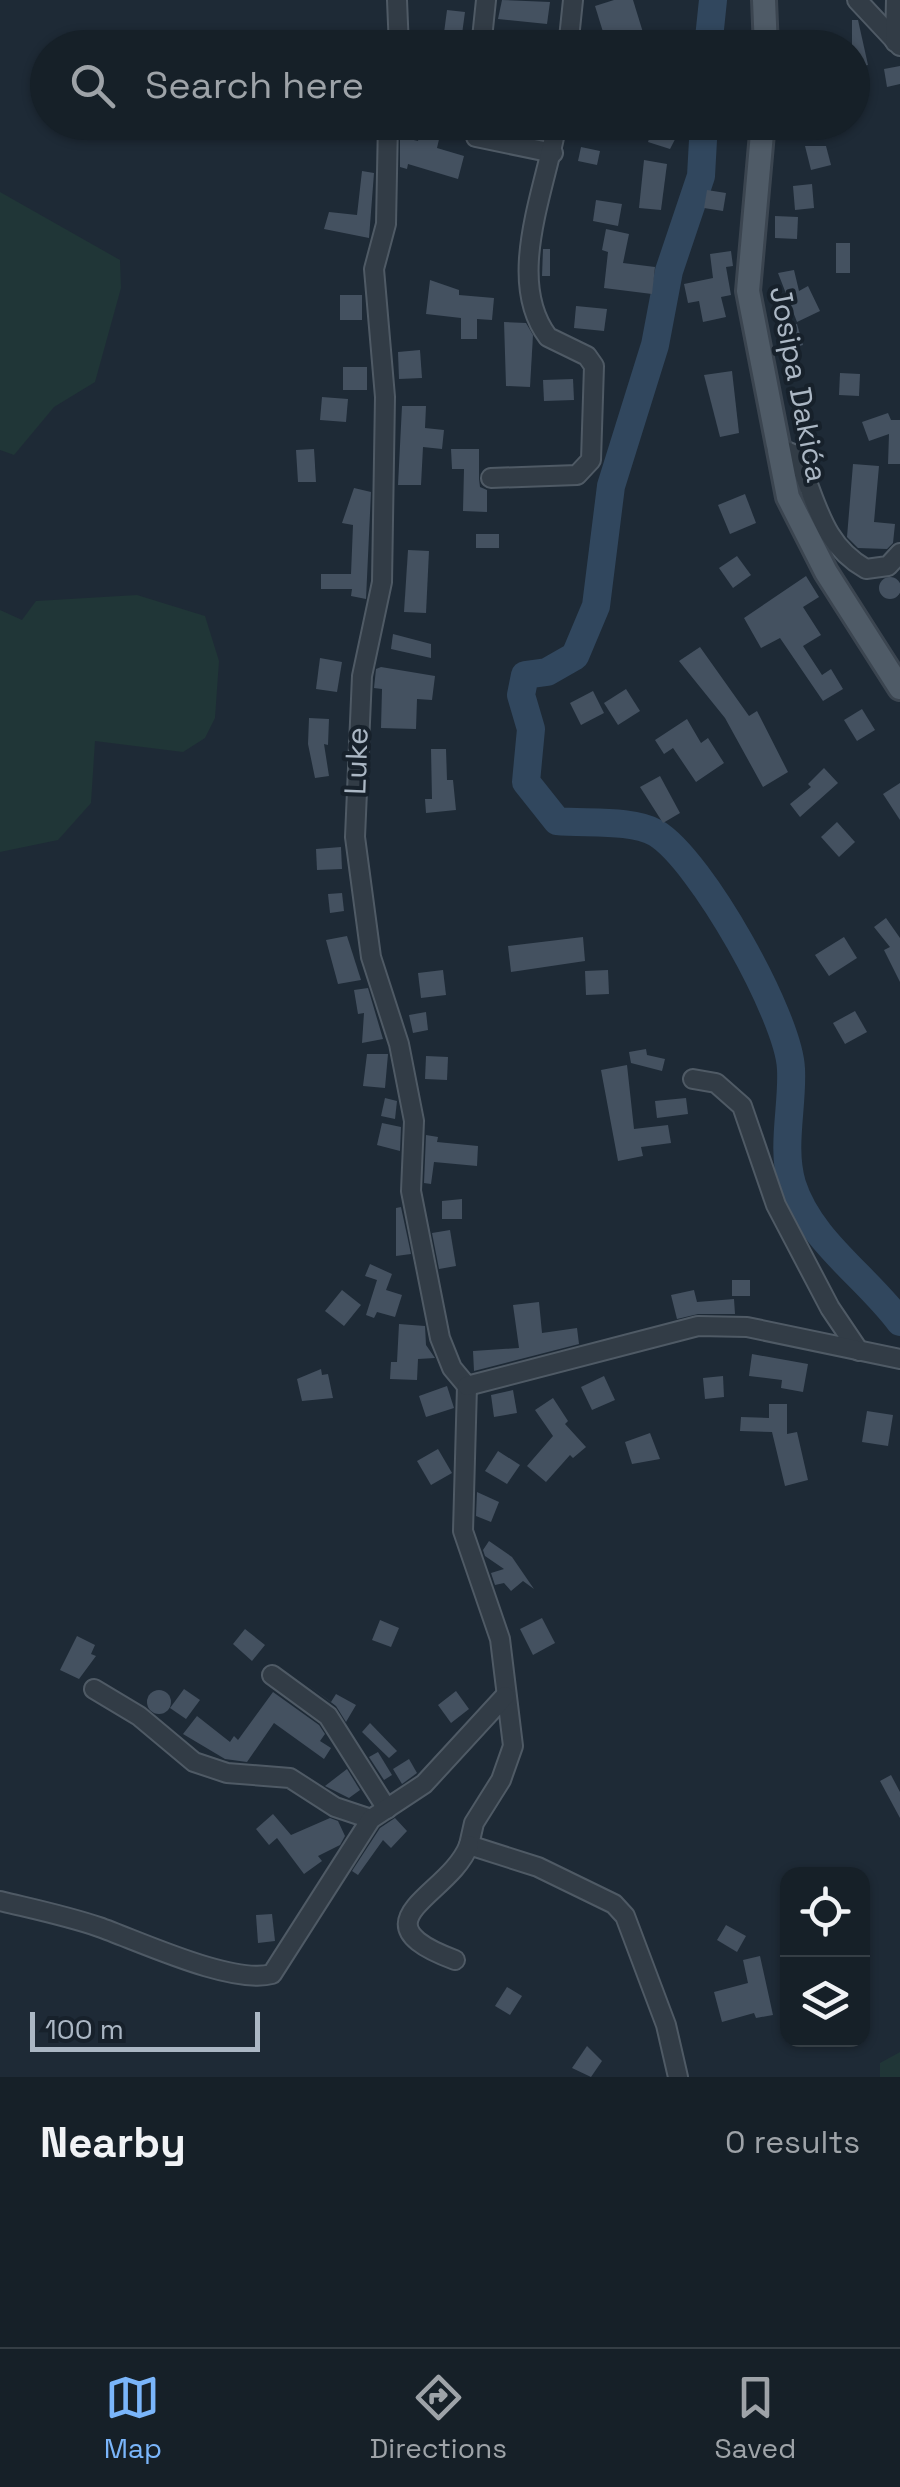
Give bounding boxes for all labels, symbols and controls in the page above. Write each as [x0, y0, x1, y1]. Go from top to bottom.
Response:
search box [30, 30, 870, 140]
icon: search [65, 58, 120, 113]
text: Search here [145, 61, 364, 109]
street label: Josipa Dakića [761, 283, 837, 485]
street label: Luke [335, 726, 377, 796]
map controls [780, 1867, 870, 2047]
button: locate [780, 1867, 870, 1957]
button: layers [780, 1957, 870, 2047]
scale bar [30, 2007, 260, 2052]
text: 100 m [45, 2011, 124, 2047]
text: Nearby [40, 2116, 186, 2169]
text: 0 results [725, 2122, 860, 2162]
tab: Map [104, 2370, 162, 2466]
tab: Directions [370, 2370, 507, 2466]
tab: Saved [715, 2370, 796, 2466]

